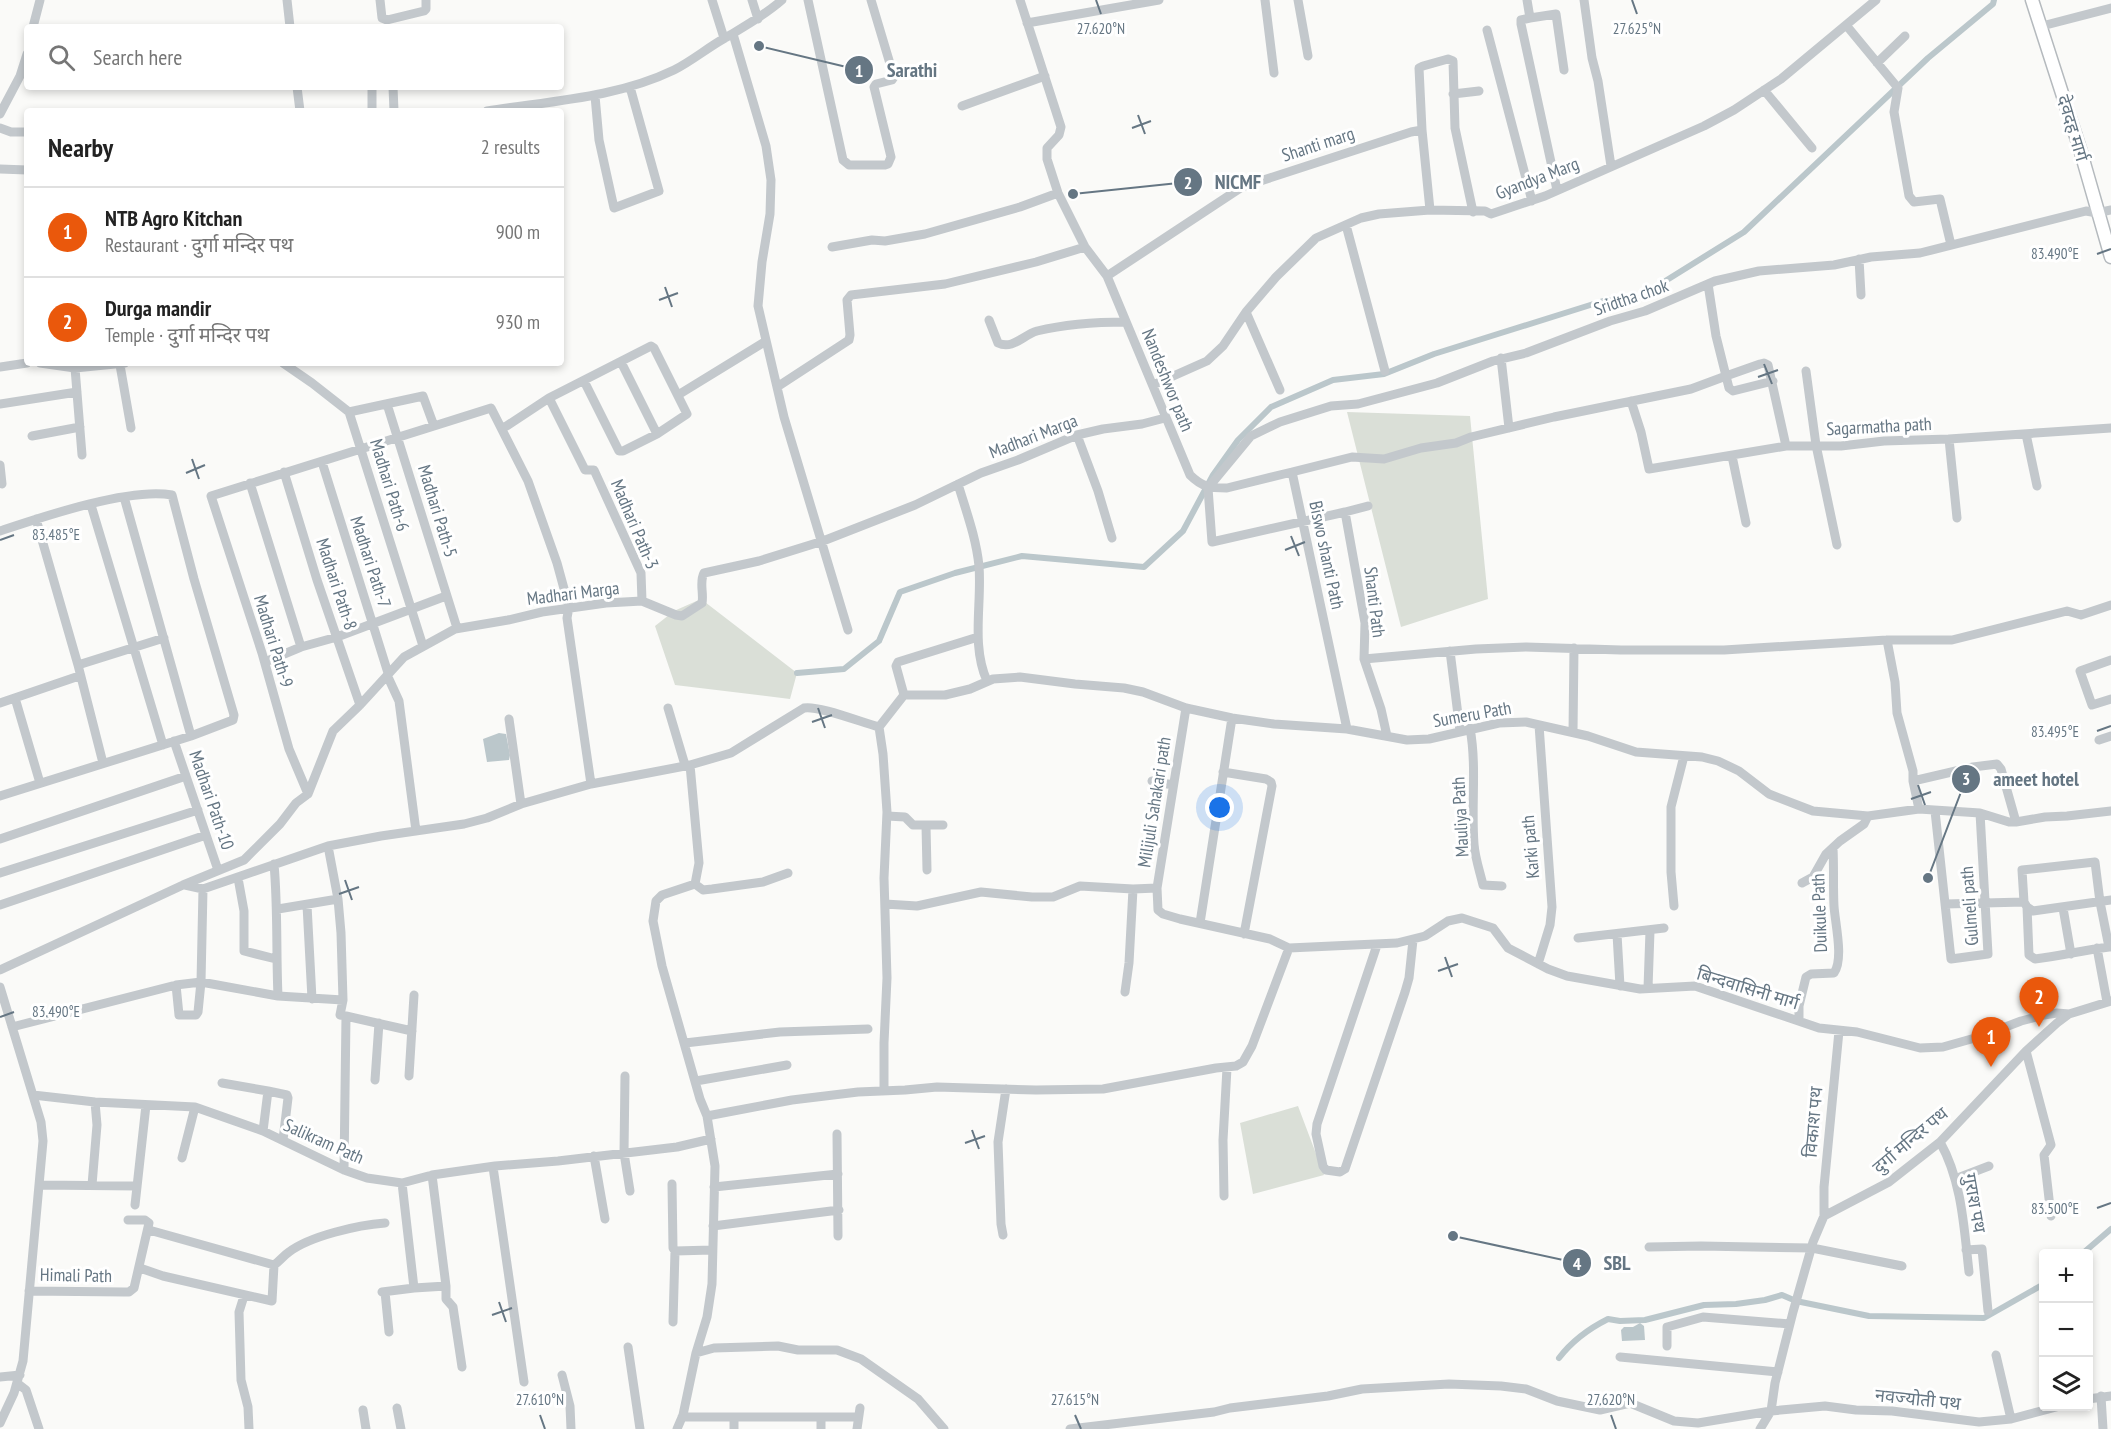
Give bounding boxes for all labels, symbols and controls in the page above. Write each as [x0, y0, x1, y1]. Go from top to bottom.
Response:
text: 27.620°N [1077, 19, 1125, 38]
text: 27.625°N [1613, 19, 1661, 38]
search box [24, 24, 564, 90]
icon: search [45, 41, 78, 74]
text: Search here [93, 43, 182, 71]
callout: Sarathi [844, 51, 949, 89]
text: Sarathi [887, 57, 937, 83]
text: 1 [855, 59, 863, 82]
street label: देवदह मार्ग [2052, 92, 2094, 165]
street label: Shanti marg [1279, 121, 1357, 167]
text: Nearby [48, 131, 113, 164]
text: 2 results [481, 134, 540, 160]
street label: Gyandya Marg [1492, 152, 1582, 204]
callout: NICMF [1173, 163, 1273, 201]
text: NICMF [1215, 169, 1261, 195]
text: 2 [1184, 171, 1192, 194]
text: NTB Agro Kitchan [105, 204, 242, 232]
text: 1 [63, 219, 72, 245]
text: 900 m [496, 219, 540, 245]
text: Restaurant · दुर्गा मन्दिर पथ [105, 232, 293, 258]
text: 83.490°E [2031, 244, 2079, 263]
street label: Sridtha chok [1591, 274, 1671, 320]
text: Durga mandir [105, 294, 211, 322]
text: 2 [63, 309, 72, 335]
text: 930 m [496, 309, 540, 335]
text: Temple · दुर्गा मन्दिर पथ [105, 322, 269, 348]
street label: Nandeshwor path [1137, 325, 1199, 435]
street label: Madhari Marga [986, 409, 1080, 463]
street label: Sagarmatha path [1826, 412, 1932, 440]
street label: Madhari Path-6 [365, 436, 415, 534]
street label: Madhari Path-5 [413, 462, 463, 560]
street label: Madhari Path-3 [606, 476, 664, 572]
street label: Biswo shanti Path [1304, 499, 1350, 611]
street label: Madhari Path-7 [345, 513, 397, 611]
text: 83.485°E [32, 525, 80, 544]
street label: Madhari Path-8 [311, 535, 363, 633]
street label: Shanti Path [1359, 565, 1391, 639]
street label: Madhari Marga [526, 576, 620, 610]
street label: Madhari Path-9 [249, 592, 299, 690]
street label: Sumeru Path [1431, 696, 1513, 732]
text: 83.495°E [2031, 722, 2079, 741]
street label: Milijuli Sahakari path [1132, 735, 1176, 869]
street label: Madhari Path-10 [184, 747, 240, 853]
callout: ameet hotel [1951, 760, 2091, 798]
text: ameet hotel [1993, 766, 2079, 792]
text: 3 [1962, 767, 1970, 790]
street label: Mauliya Path [1446, 776, 1474, 858]
your location [1205, 793, 1234, 822]
street label: Karki path [1516, 815, 1544, 879]
street label: Gulmeli path [1955, 865, 1983, 947]
street label: Duikule Path [1806, 873, 1832, 953]
street label: बिन्दवासिनी मार्ग [1694, 962, 1803, 1015]
pin: 2 [2020, 978, 2058, 1027]
text: 83.490°E [32, 1002, 80, 1021]
pin: 1 [1972, 1018, 2010, 1067]
street label: विकाश पथ [1798, 1085, 1828, 1158]
street label: दुर्गा मन्दिर पथ [1868, 1101, 1954, 1179]
street label: Salikram Path [280, 1113, 368, 1169]
street label: गुराश पथ [1957, 1171, 1992, 1235]
text: 83.500°E [2031, 1199, 2079, 1218]
callout: SBL [1562, 1244, 1643, 1282]
map controls [2039, 1249, 2093, 1411]
button: + [2039, 1249, 2093, 1303]
text: SBL [1603, 1250, 1631, 1276]
text: 4 [1573, 1252, 1582, 1275]
street label: Himali Path [40, 1263, 112, 1287]
button: − [2039, 1303, 2093, 1357]
button: layers [2039, 1357, 2093, 1411]
street label: नवज्योती पथ [1874, 1383, 1962, 1415]
text: 27.610°N [516, 1390, 564, 1409]
text: 27.615°N [1051, 1390, 1099, 1409]
text: 27.620°N [1587, 1390, 1635, 1409]

